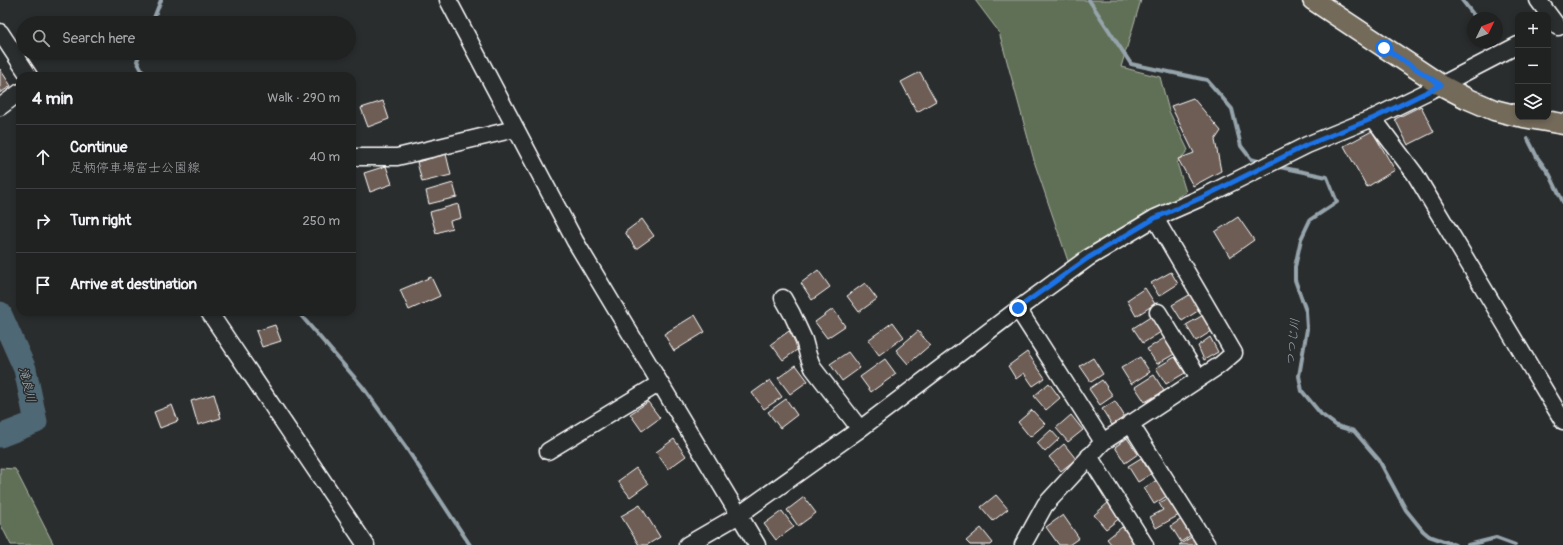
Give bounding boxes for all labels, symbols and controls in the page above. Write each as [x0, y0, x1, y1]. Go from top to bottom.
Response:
north arrow [1467, 12, 1503, 48]
map controls [1515, 12, 1551, 120]
button: + [1515, 12, 1551, 48]
search box [16, 16, 356, 60]
icon: search [30, 27, 52, 49]
text: Search here [62, 29, 135, 48]
route start [1375, 39, 1393, 57]
button: − [1515, 48, 1551, 84]
button: layers [1515, 84, 1551, 120]
text: 4 min [32, 88, 73, 109]
text: Walk · 290 m [267, 90, 340, 106]
text: Continue [70, 138, 128, 157]
icon: ahead [32, 146, 54, 168]
text: 40 m [309, 149, 340, 165]
text: 足柄停車場富士公園線 [70, 160, 200, 176]
icon: right [32, 210, 54, 232]
text: Turn right [70, 211, 131, 230]
text: 250 m [302, 213, 340, 229]
icon: arrive [32, 274, 54, 296]
text: Arrive at destination [70, 275, 197, 294]
route end [1009, 299, 1027, 317]
water label: つつじ川 [1283, 317, 1303, 367]
water label: 滝良川 [15, 366, 39, 404]

